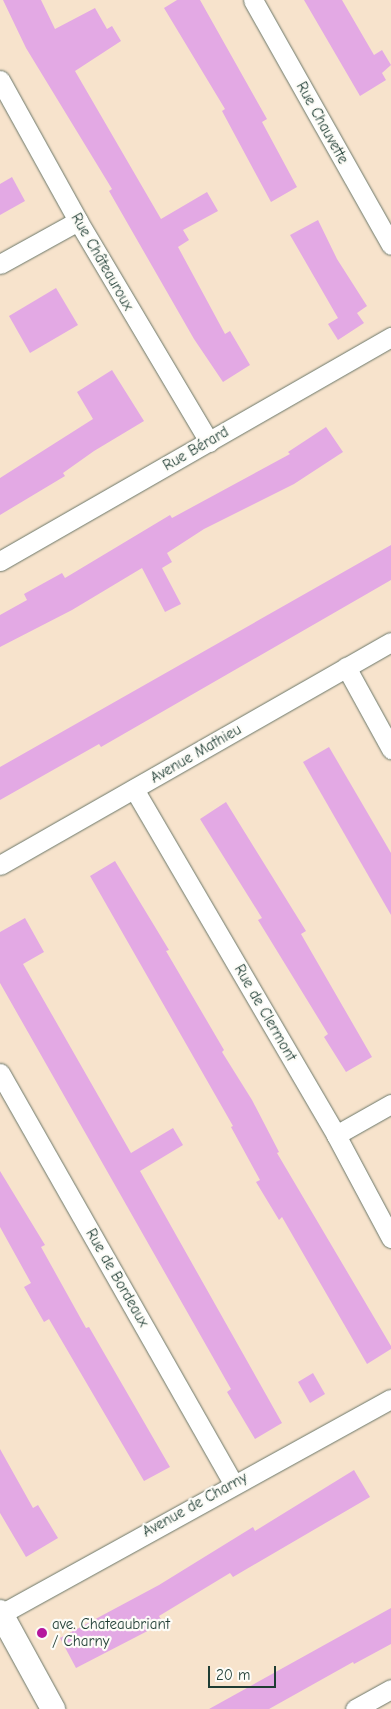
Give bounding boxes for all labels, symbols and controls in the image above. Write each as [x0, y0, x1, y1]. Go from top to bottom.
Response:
street label: Rue Chauvette [292, 79, 352, 167]
street label: Rue Châteauroux [67, 210, 137, 314]
street label: Rue Bérard [160, 423, 232, 475]
street label: Avenue Mathieu [147, 721, 245, 787]
street label: Rue de Clermont [230, 962, 300, 1064]
street label: Rue de Bordeaux [82, 1226, 152, 1330]
street label: Avenue de Charny [139, 1469, 251, 1541]
place label: ave. Chateaubriant / Charny [52, 1615, 170, 1650]
marker: ave. Chateaubriant / Charny [36, 1627, 48, 1639]
scale bar [211, 1656, 278, 1688]
text: 20 m [216, 1666, 250, 1684]

